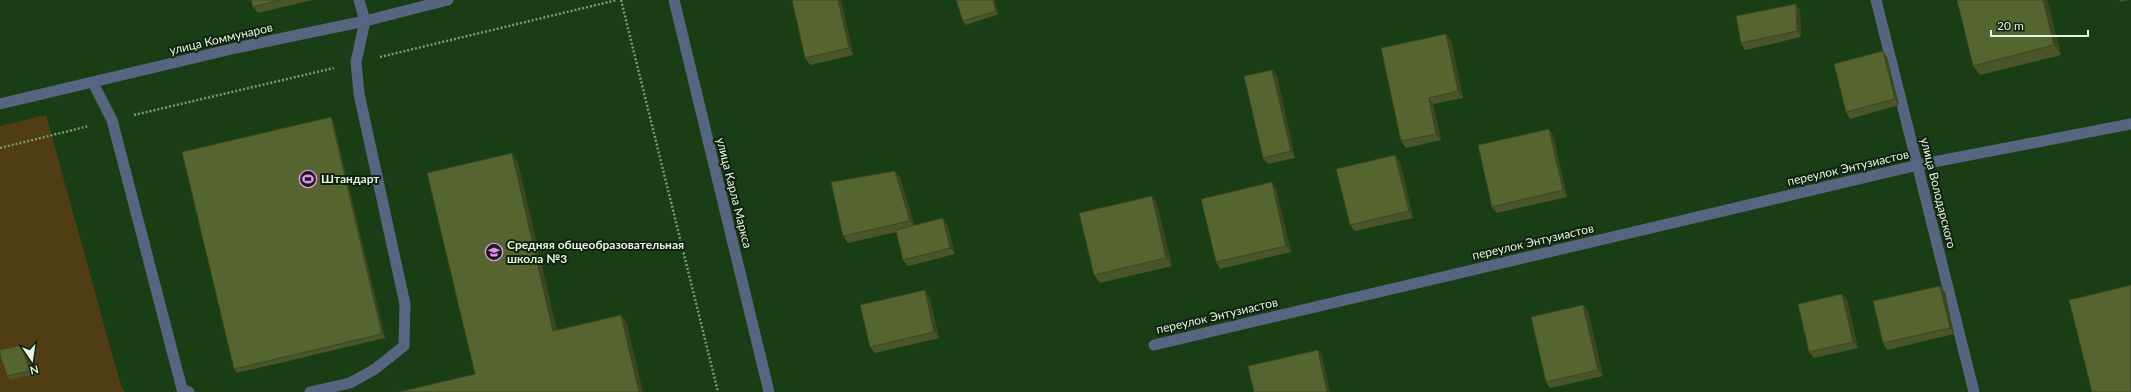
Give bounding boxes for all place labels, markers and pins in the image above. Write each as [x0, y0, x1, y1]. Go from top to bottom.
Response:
sports icon: Штандарт [298, 169, 318, 189]
place label: Штандарт [321, 171, 380, 186]
place label: Средняя общеобразовательная школа №3 [507, 237, 684, 266]
school or university icon: Средняя общеобразовательная школа №3 [484, 242, 504, 262]

